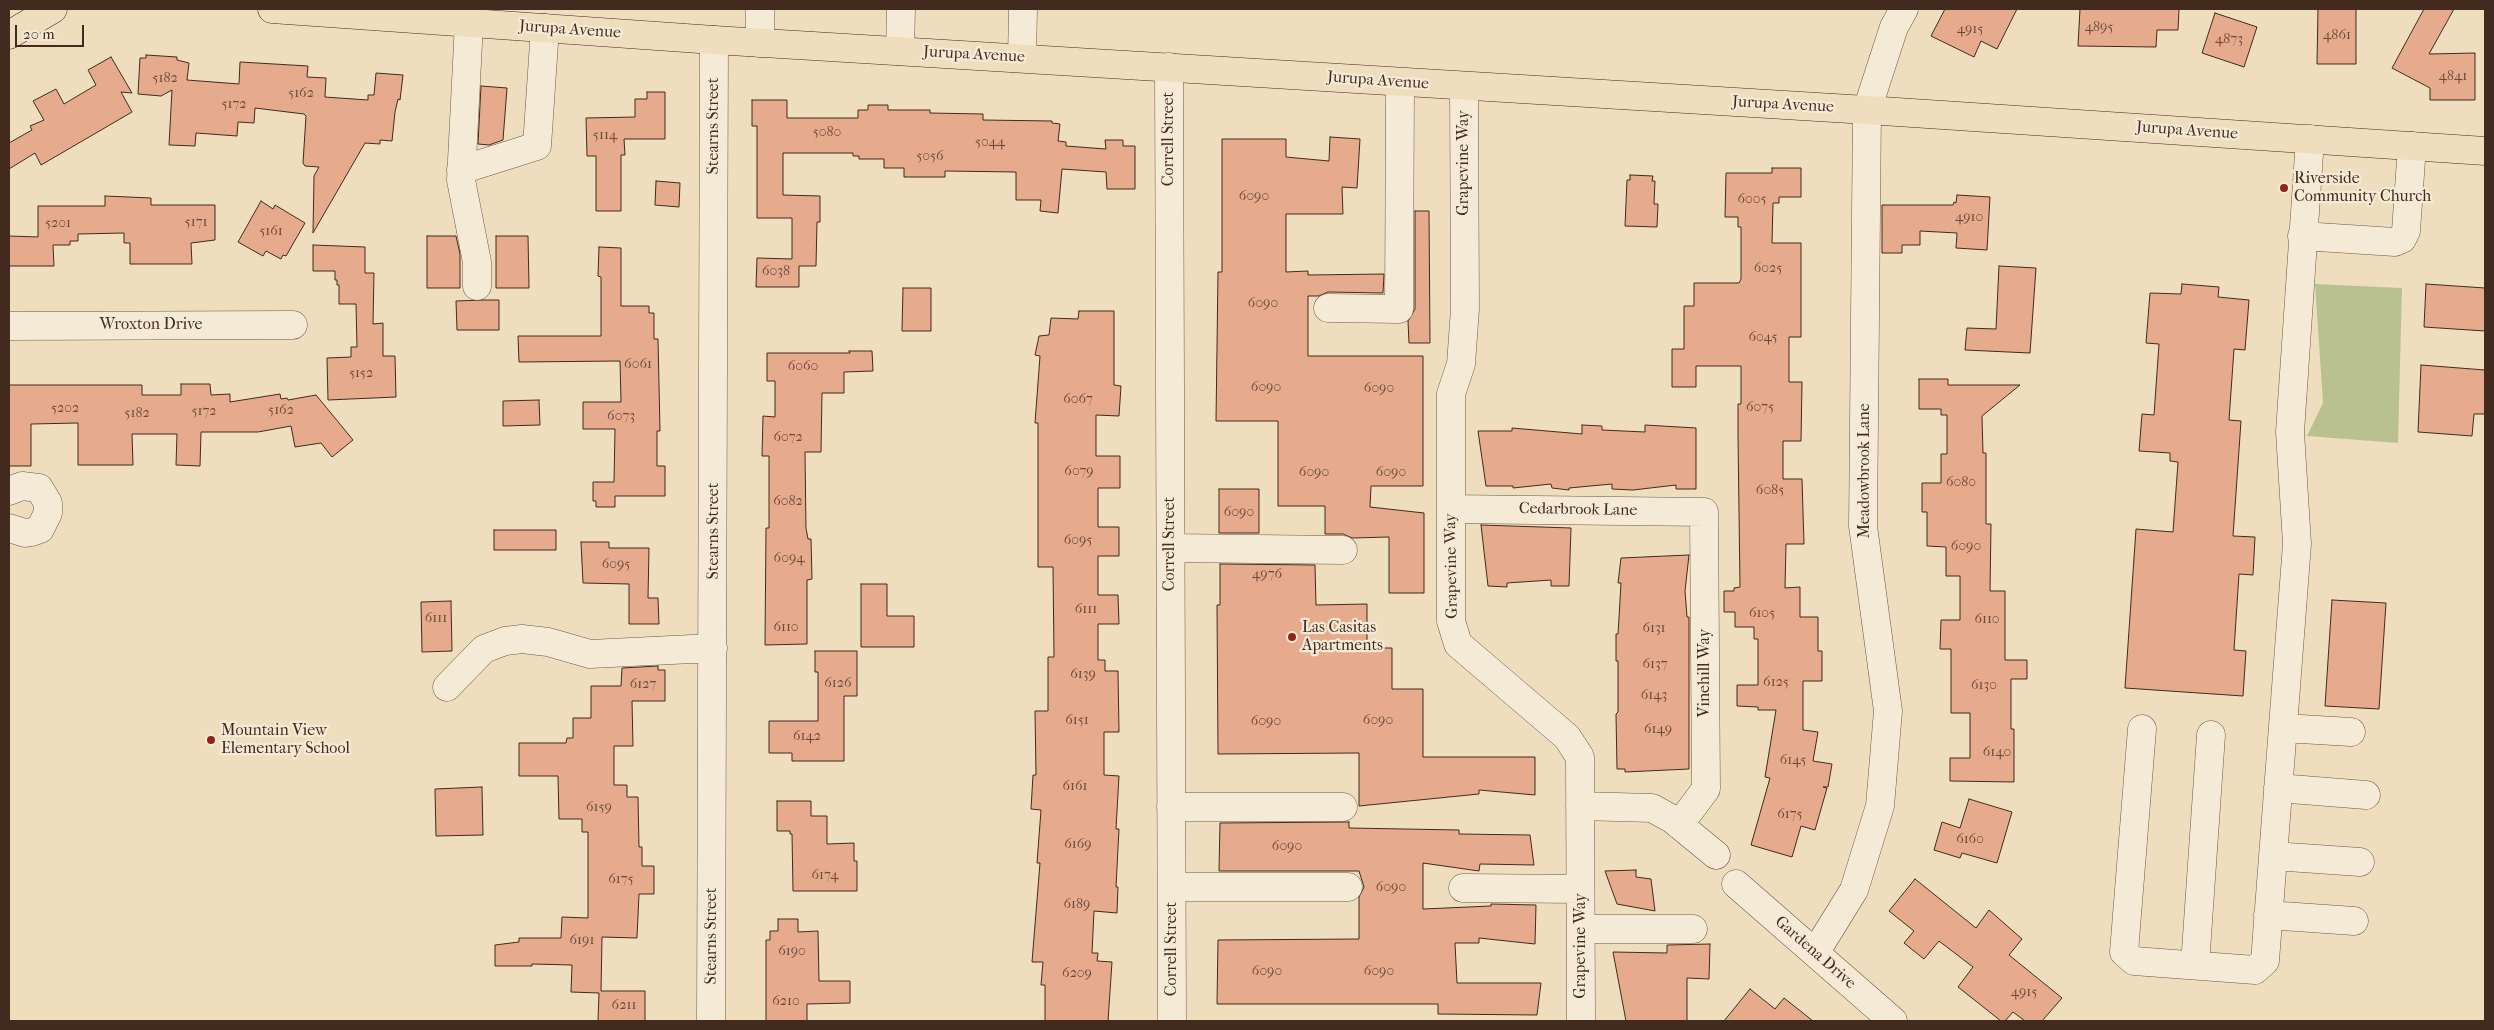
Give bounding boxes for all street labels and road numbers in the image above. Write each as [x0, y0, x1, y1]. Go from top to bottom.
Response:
street label: Jurupa Avenue [519, 17, 621, 43]
street label: Jurupa Avenue [923, 43, 1025, 67]
street label: Jurupa Avenue [1327, 68, 1429, 94]
street label: Stearns Street [704, 78, 724, 174]
street label: Correll Street [1159, 92, 1179, 186]
street label: Jurupa Avenue [1732, 93, 1834, 117]
street label: Grapevine Way [1454, 110, 1474, 216]
street label: Jurupa Avenue [2136, 118, 2238, 144]
street label: Wroxton Drive [99, 315, 203, 335]
street label: Meadowbrook Lane [1855, 403, 1875, 539]
street label: Stearns Street [704, 483, 724, 579]
street label: Correll Street [1160, 497, 1180, 591]
street label: Cedarbrook Lane [1519, 499, 1637, 521]
street label: Grapevine Way [1441, 513, 1463, 619]
street label: Vinehill Way [1695, 629, 1715, 717]
street label: Stearns Street [702, 888, 722, 984]
street label: Grapevine Way [1571, 893, 1591, 999]
street label: Correll Street [1162, 902, 1182, 996]
street label: Gardena Drive [1771, 913, 1859, 993]

